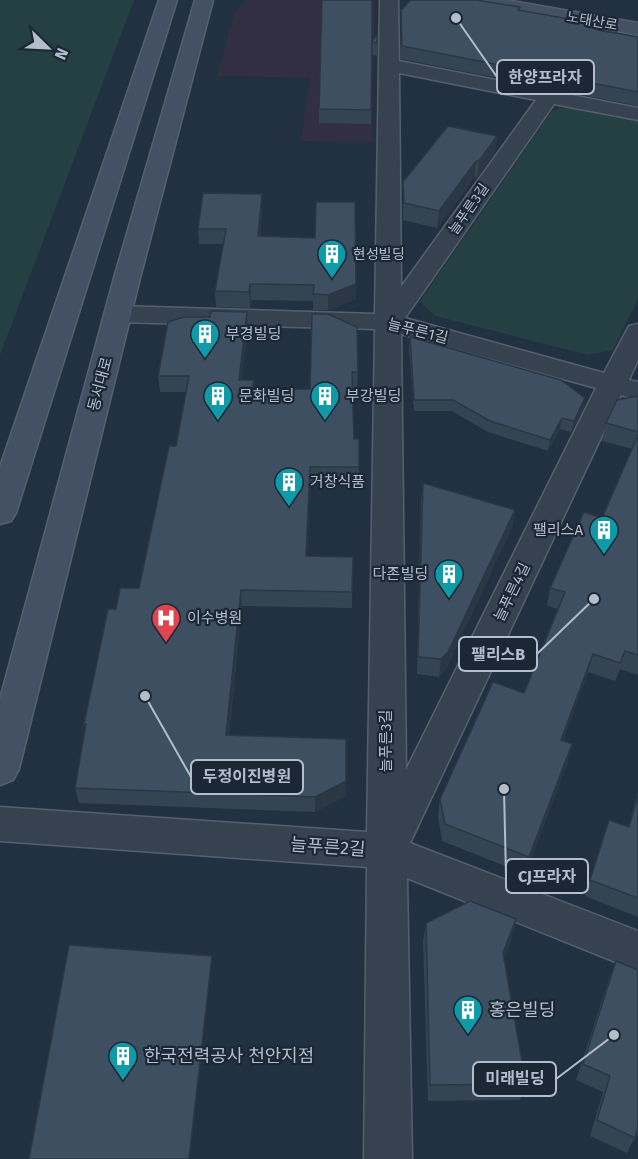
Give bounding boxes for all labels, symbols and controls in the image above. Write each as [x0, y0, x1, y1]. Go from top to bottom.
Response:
street label: 노태산로 [565, 8, 619, 34]
north arrow [18, 18, 78, 78]
text: N [50, 45, 72, 63]
callout: 한양프라자 [497, 60, 594, 94]
text: 한양프라자 [508, 68, 582, 87]
street label: 늘푸른3길 [445, 180, 493, 238]
building icon: 현성빌딩 [316, 238, 348, 280]
place label: 현성빌딩 [353, 246, 405, 263]
street label: 늘푸른1길 [386, 315, 450, 347]
building icon: 부경빌딩 [189, 318, 221, 360]
place label: 부경빌딩 [226, 325, 281, 343]
street label: 동서대로 [84, 355, 116, 413]
building icon: 문화빌딩 [202, 380, 234, 422]
building icon: 부강빌딩 [309, 380, 341, 422]
place label: 문화빌딩 [239, 387, 294, 405]
place label: 부강빌딩 [346, 387, 401, 405]
building icon: 거창식품 [273, 466, 305, 508]
place label: 거창식품 [310, 473, 365, 491]
building icon: 팰리스A [588, 514, 620, 556]
place label: 팰리스A [533, 521, 583, 539]
building icon: 다존빌딩 [433, 558, 465, 600]
street label: 늘푸른4길 [490, 560, 534, 624]
place label: 다존빌딩 [373, 565, 428, 583]
hospital icon: 이수병원 [150, 602, 182, 644]
place label: 이수병원 [187, 609, 242, 627]
callout: 팰리스B [459, 637, 537, 671]
text: 팰리스B [471, 645, 525, 664]
street label: 늘푸른3길 [377, 710, 395, 772]
callout: 두정이진병원 [191, 760, 303, 794]
text: 두정이진병원 [203, 767, 291, 786]
street label: 늘푸른2길 [290, 833, 366, 861]
callout: CJ프라자 [506, 859, 588, 893]
text: CJ프라자 [518, 867, 576, 886]
building icon: 홍은빌딩 [452, 994, 484, 1036]
place label: 홍은빌딩 [489, 999, 555, 1021]
building icon: 한국전력공사 천안지점 [107, 1040, 139, 1082]
place label: 한국전력공사 천안지점 [144, 1045, 314, 1067]
callout: 미래빌딩 [473, 1062, 556, 1096]
text: 미래빌딩 [486, 1069, 544, 1088]

